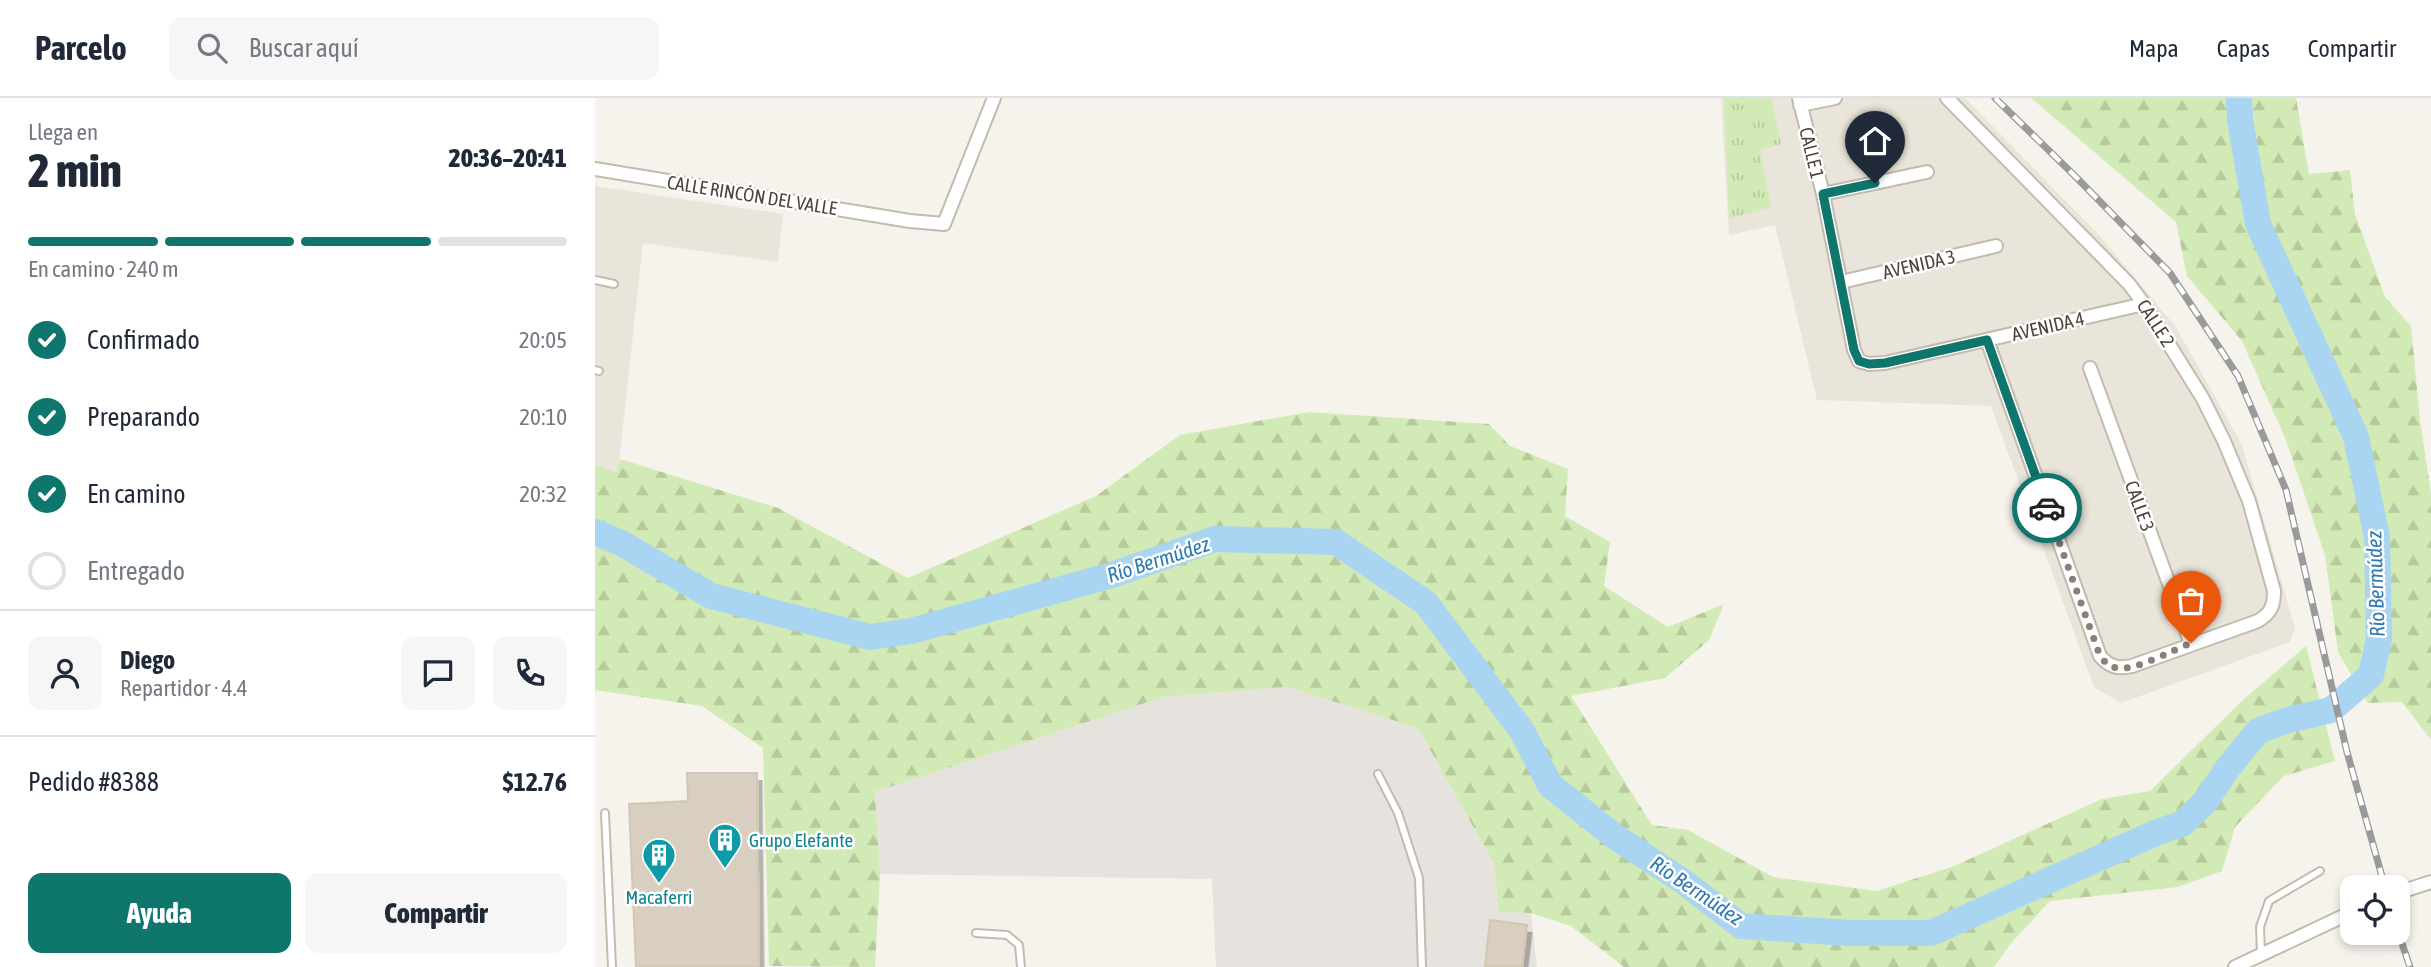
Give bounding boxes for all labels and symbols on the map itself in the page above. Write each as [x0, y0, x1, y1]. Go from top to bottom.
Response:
pin [1845, 111, 1905, 183]
street label: CALLE 1 [1795, 125, 1829, 181]
street label: CALLE RINCÓN DEL VALLE [666, 171, 838, 219]
street label: AVENIDA 3 [1881, 245, 1957, 283]
street label: CALLE 2 [2133, 295, 2179, 351]
street label: AVENIDA 4 [2010, 307, 2087, 345]
courier [2012, 473, 2082, 543]
street label: CALLE 3 [2121, 478, 2159, 534]
water label: Río Bermúdez [2361, 530, 2389, 637]
water label: Río Bermúdez [1104, 531, 1213, 587]
pin [2161, 571, 2221, 643]
building icon: Grupo Elefante [706, 821, 744, 870]
place label: Grupo Elefante [749, 829, 853, 851]
building icon: Macaferri [640, 836, 678, 885]
water label: Río Bermúdez [1646, 850, 1748, 930]
place label: Macaferri [626, 886, 692, 908]

